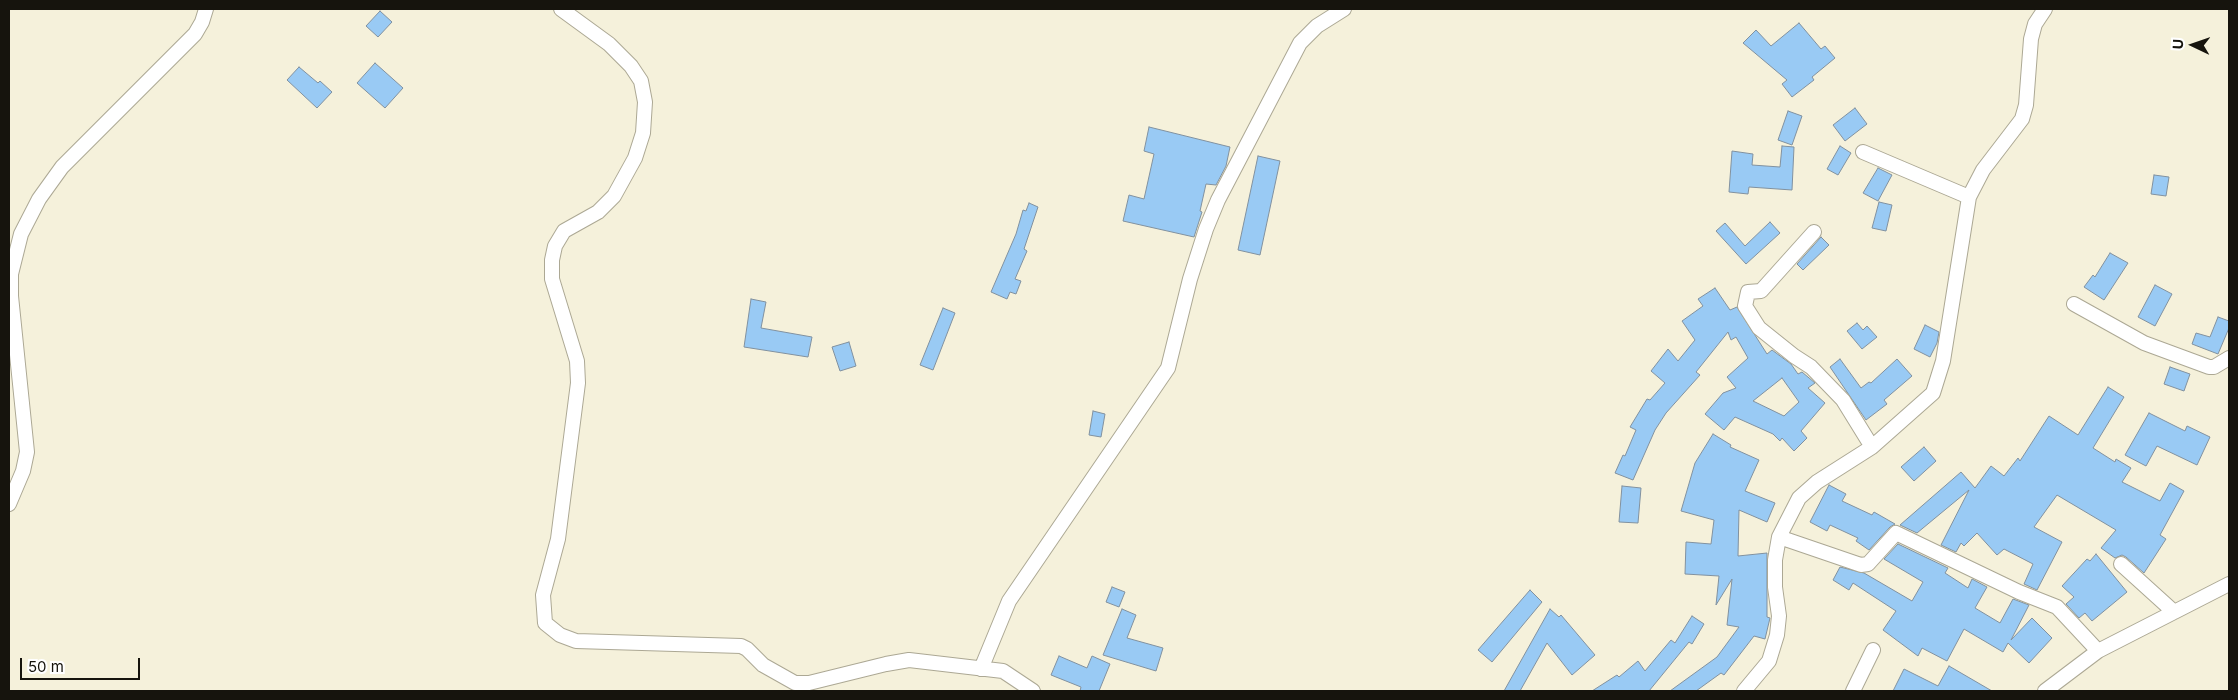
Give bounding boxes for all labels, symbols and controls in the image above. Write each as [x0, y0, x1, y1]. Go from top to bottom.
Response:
north arrow [2168, 20, 2218, 70]
text: U [2169, 39, 2186, 50]
scale bar [22, 648, 142, 680]
text: 50 m [28, 657, 64, 676]

